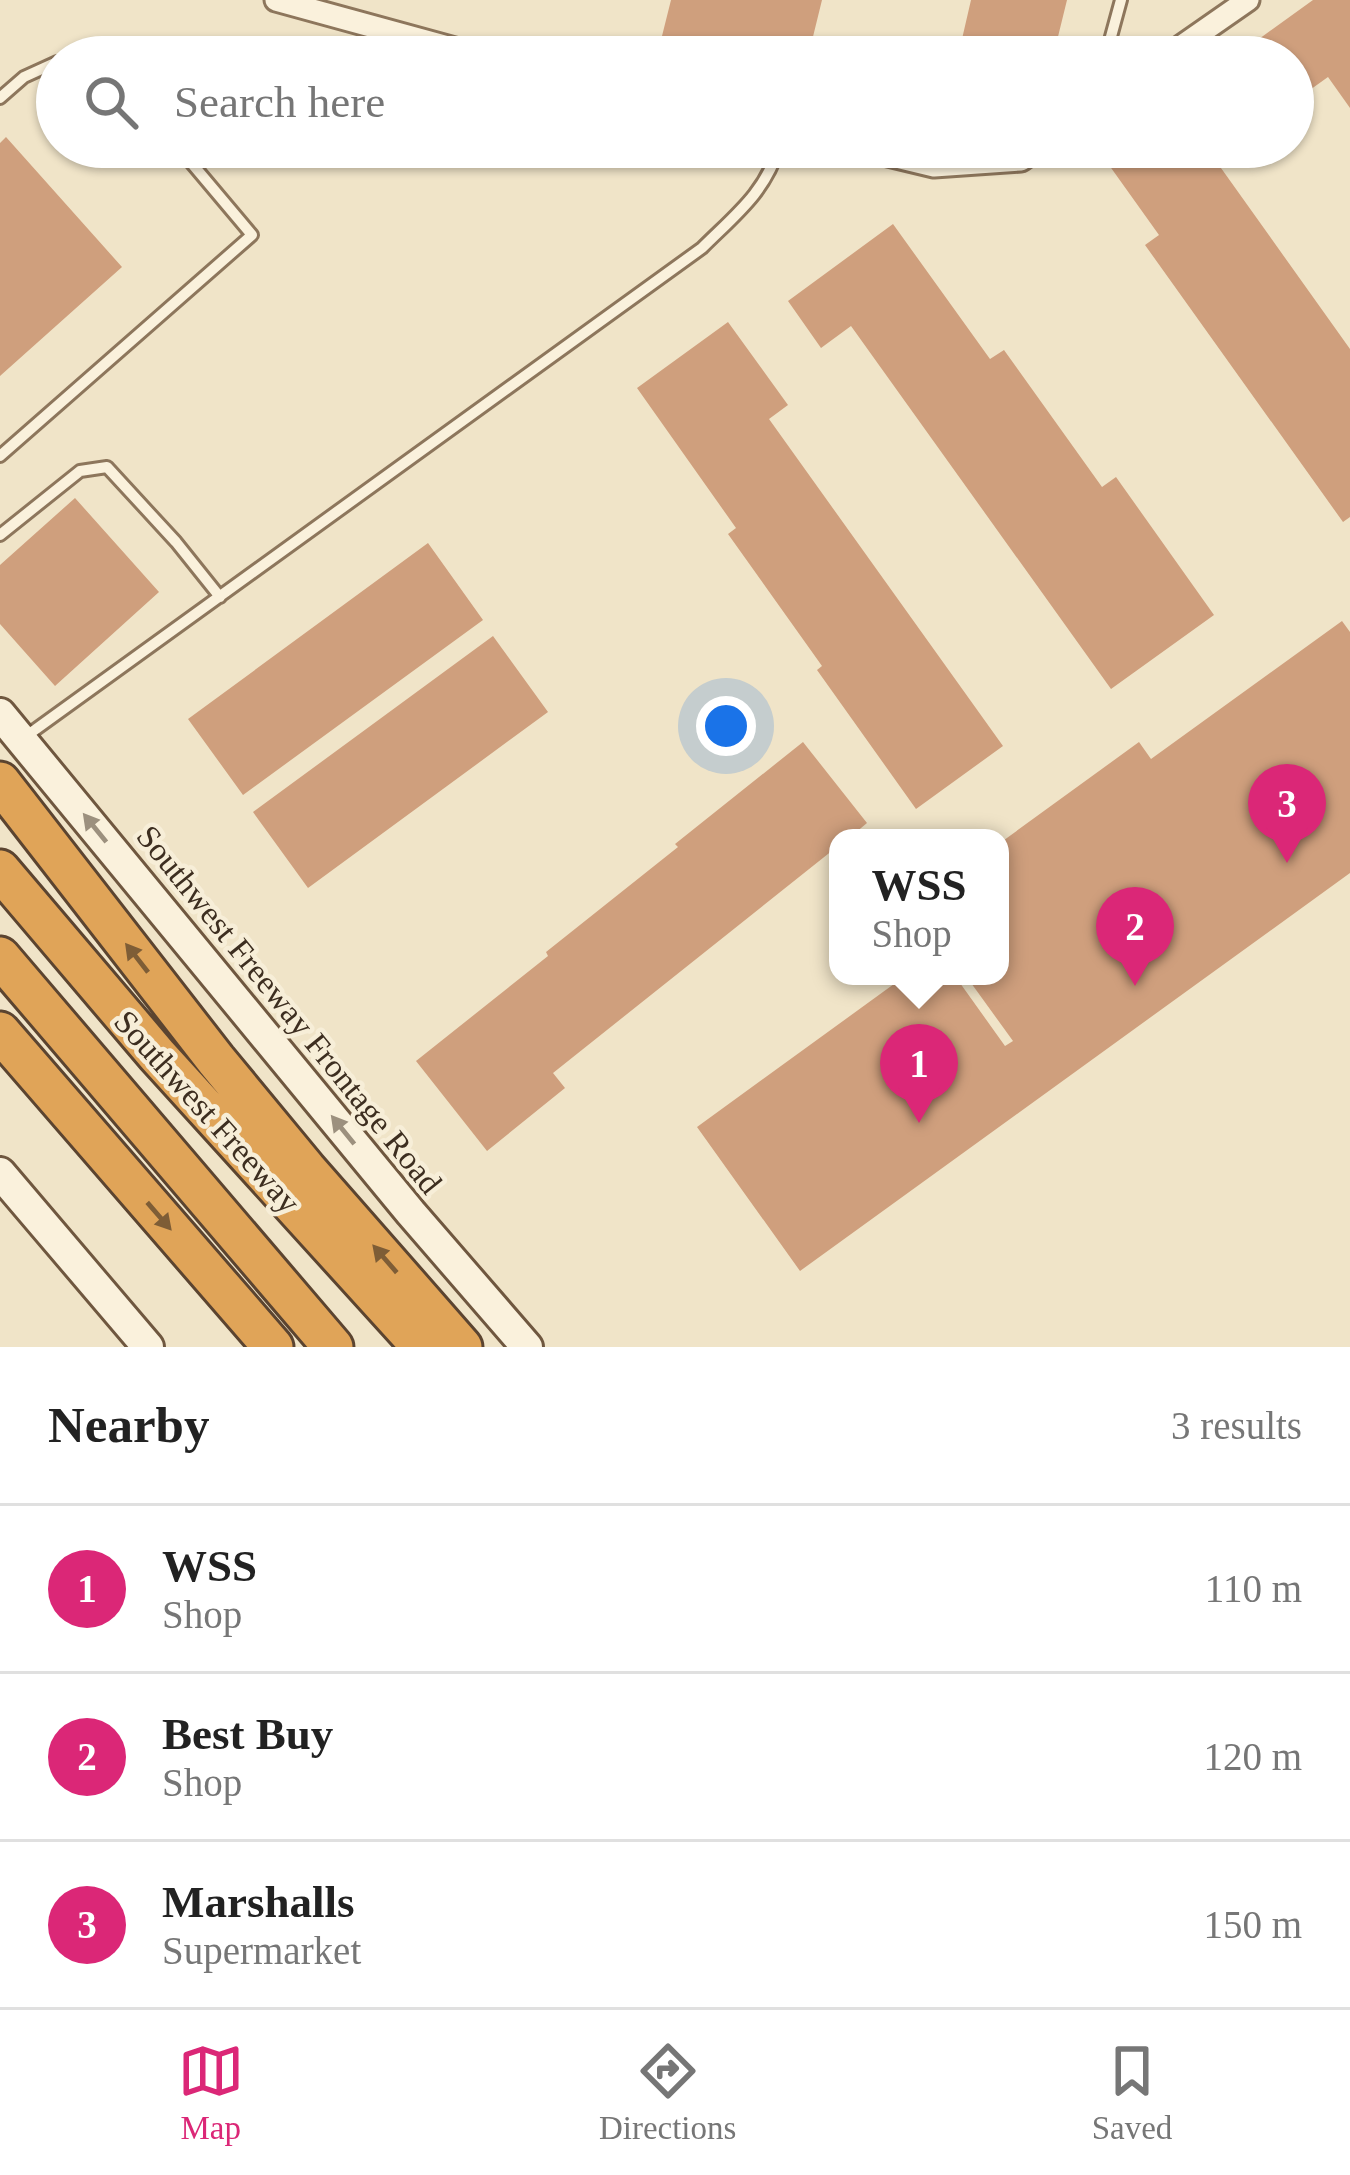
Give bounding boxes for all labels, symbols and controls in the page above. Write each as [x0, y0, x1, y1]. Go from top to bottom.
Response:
search box [36, 36, 1314, 168]
icon: search [78, 69, 144, 135]
text: Search here [174, 77, 385, 127]
your location [696, 696, 756, 756]
pin: 3 [1248, 764, 1326, 863]
one-way arrow [83, 813, 108, 844]
street label: Southwest Freeway Frontage Road [129, 817, 451, 1201]
popup [829, 829, 1009, 985]
text: WSS [871, 860, 967, 910]
pin: 2 [1096, 887, 1174, 986]
text: Shop [871, 912, 952, 955]
one-way arrow [126, 942, 150, 974]
street label: Southwest Freeway [107, 1001, 309, 1221]
pin: 1 [880, 1024, 958, 1123]
one-way arrow [331, 1114, 356, 1145]
one-way arrow [145, 1201, 172, 1230]
one-way arrow [372, 1245, 398, 1275]
text: Nearby [48, 1397, 209, 1453]
text: 3 results [1171, 1404, 1302, 1447]
text: WSS [162, 1541, 257, 1591]
text: 1 [77, 1567, 97, 1610]
text: 110 m [1205, 1567, 1302, 1610]
text: Shop [162, 1593, 242, 1636]
text: Best Buy [162, 1709, 333, 1759]
text: 2 [77, 1735, 97, 1778]
text: 120 m [1203, 1735, 1302, 1778]
text: Shop [162, 1761, 242, 1804]
text: Marshalls [162, 1877, 355, 1927]
text: 3 [77, 1903, 97, 1946]
text: 150 m [1203, 1903, 1302, 1946]
text: Supermarket [162, 1929, 361, 1972]
tab: Map [178, 2038, 244, 2147]
tab: Directions [599, 2038, 736, 2147]
tab: Saved [1092, 2038, 1172, 2147]

